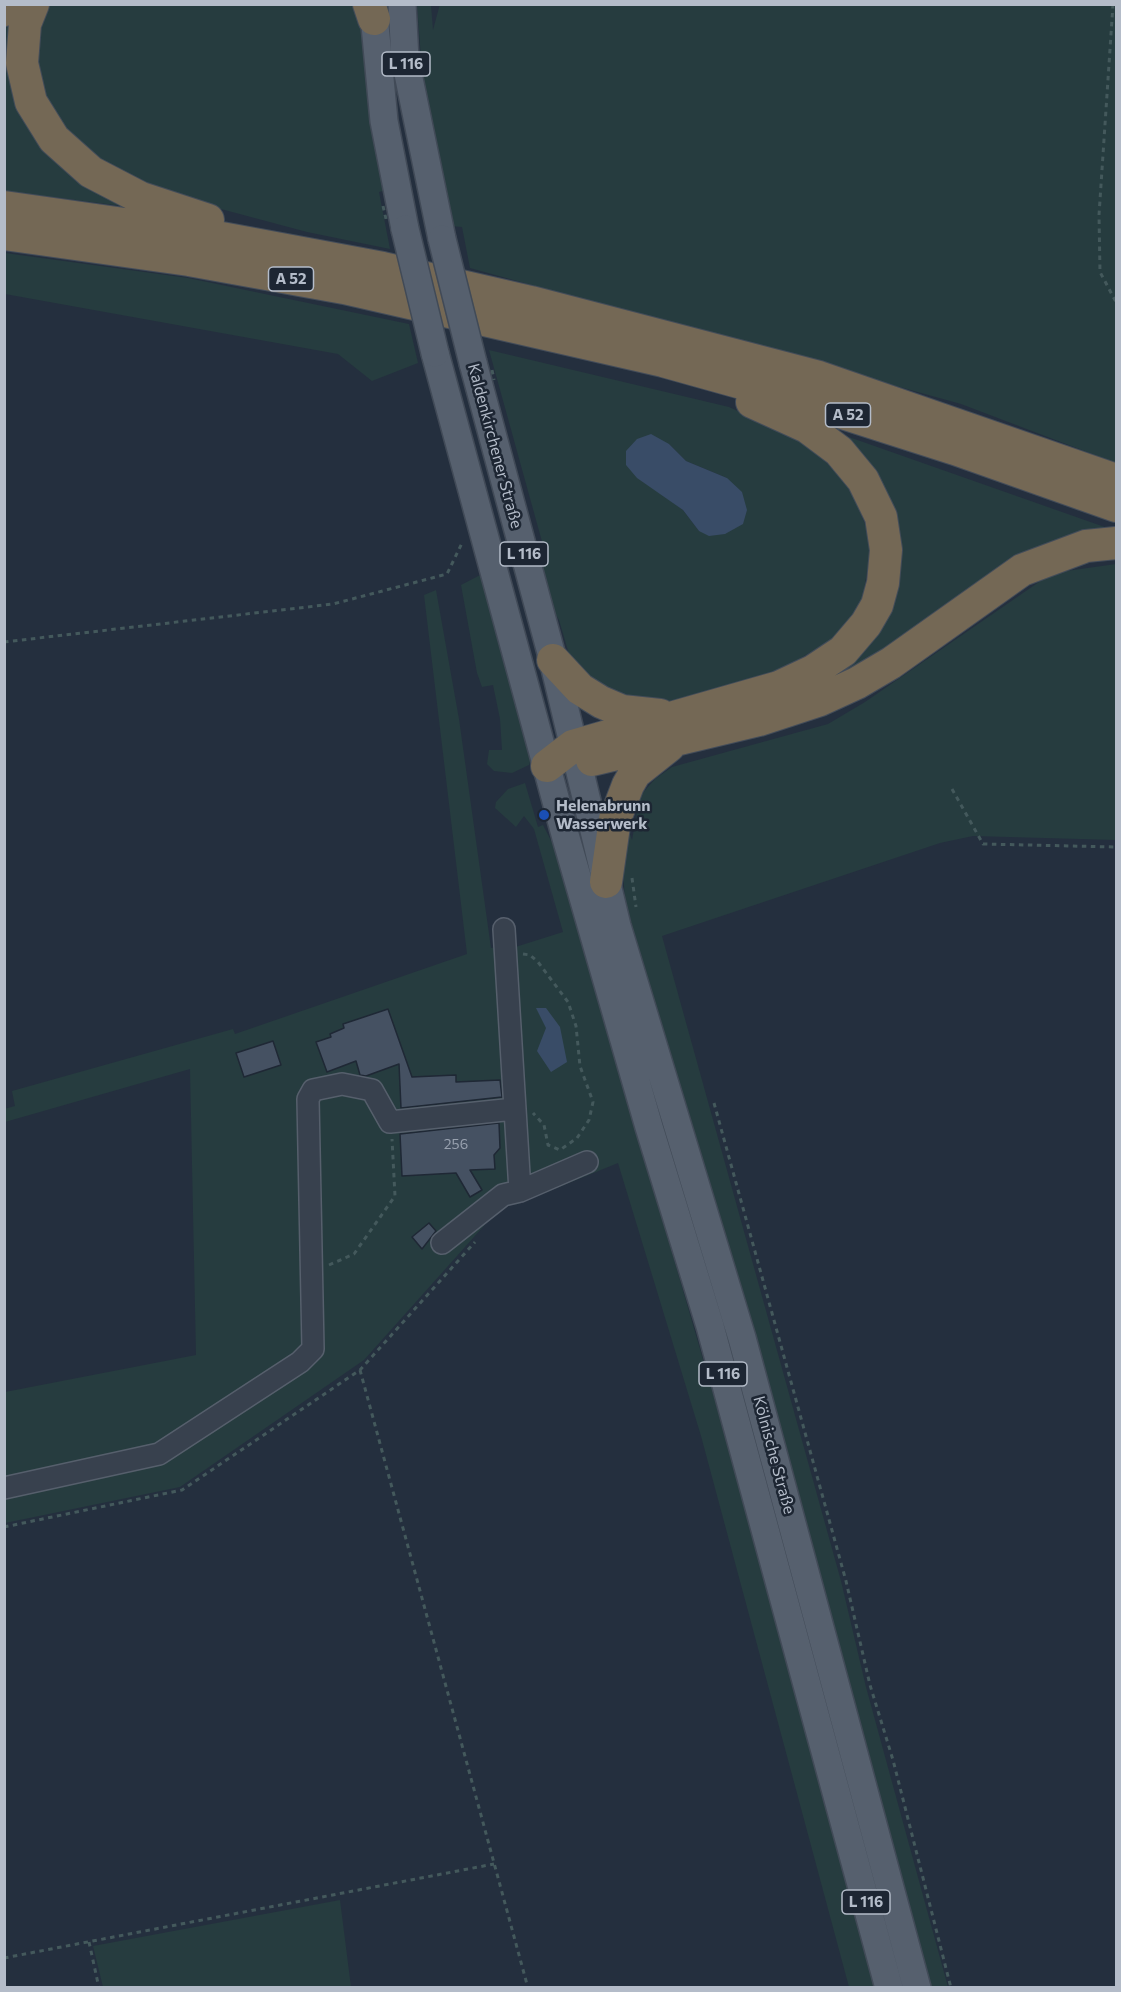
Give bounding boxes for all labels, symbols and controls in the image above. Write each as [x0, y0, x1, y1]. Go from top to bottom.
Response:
road number: L 116 [382, 52, 430, 76]
road number: A 52 [268, 267, 314, 291]
street label: Kaldenkirchener Straße [464, 361, 526, 531]
road number: A 52 [826, 403, 870, 427]
road number: L 116 [500, 542, 548, 566]
place label: Helenabrunn Wasserwerk [556, 796, 651, 834]
marker: Helenabrunn Wasserwerk [537, 808, 551, 822]
house number: 256 [444, 1136, 468, 1152]
road number: L 116 [699, 1362, 747, 1386]
street label: Kölnische Straße [749, 1394, 799, 1516]
road number: L 116 [842, 1890, 890, 1914]

